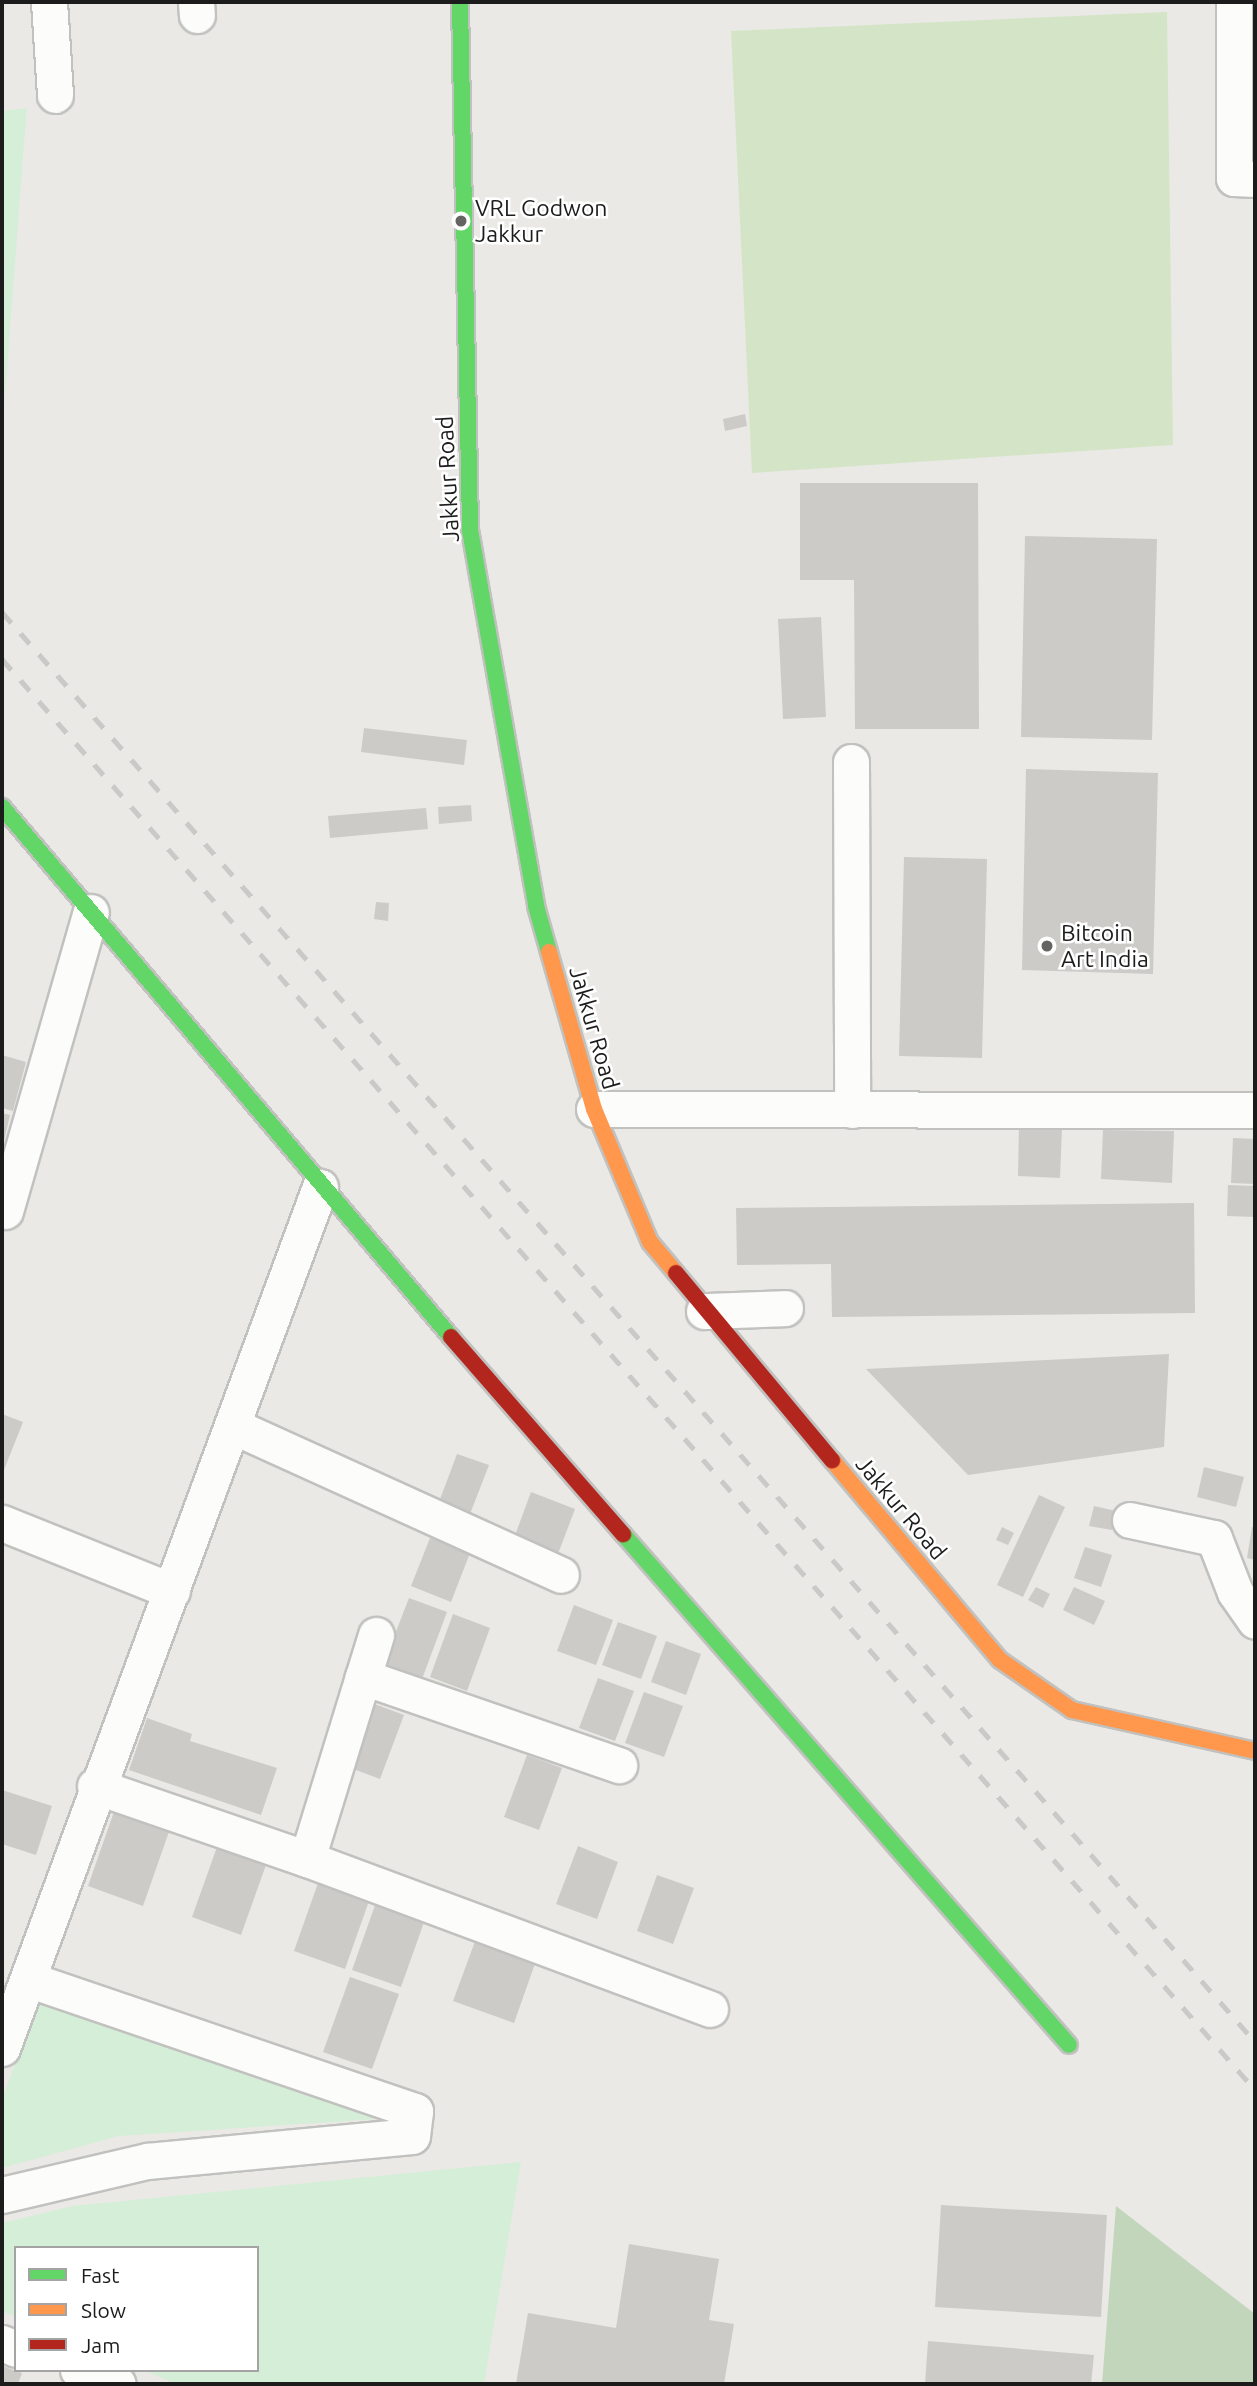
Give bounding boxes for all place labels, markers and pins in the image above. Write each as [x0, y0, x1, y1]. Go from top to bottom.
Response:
place label: VRL Godwon Jakkur [475, 194, 608, 248]
marker: VRL Godwon Jakkur [453, 213, 469, 229]
place label: Bitcoin Art India [1061, 919, 1149, 973]
marker: Bitcoin Art India [1039, 938, 1055, 954]

